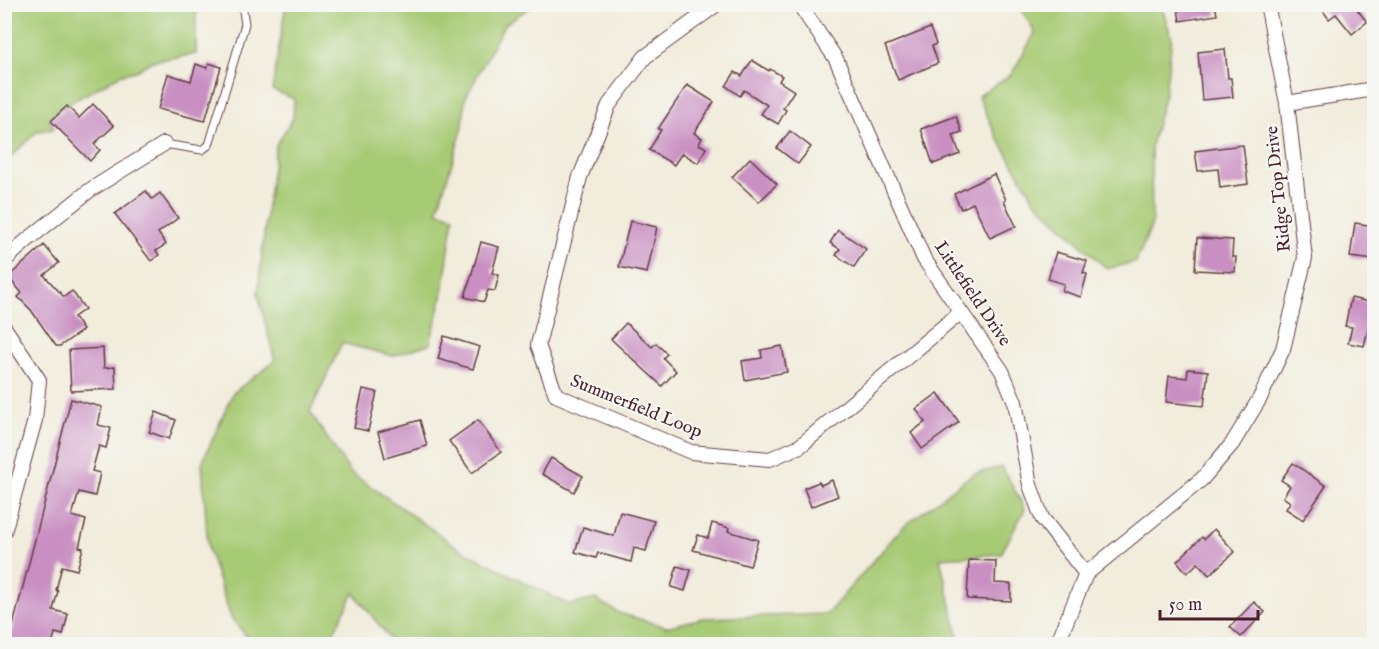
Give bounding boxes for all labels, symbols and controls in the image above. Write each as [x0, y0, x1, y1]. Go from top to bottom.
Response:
street label: Ridge Top Drive [1261, 125, 1297, 253]
street label: Littlefield Drive [928, 237, 1016, 351]
street label: Summerfield Loop [567, 370, 706, 444]
scale bar [1160, 583, 1258, 621]
text: 50 m [1169, 594, 1202, 617]

